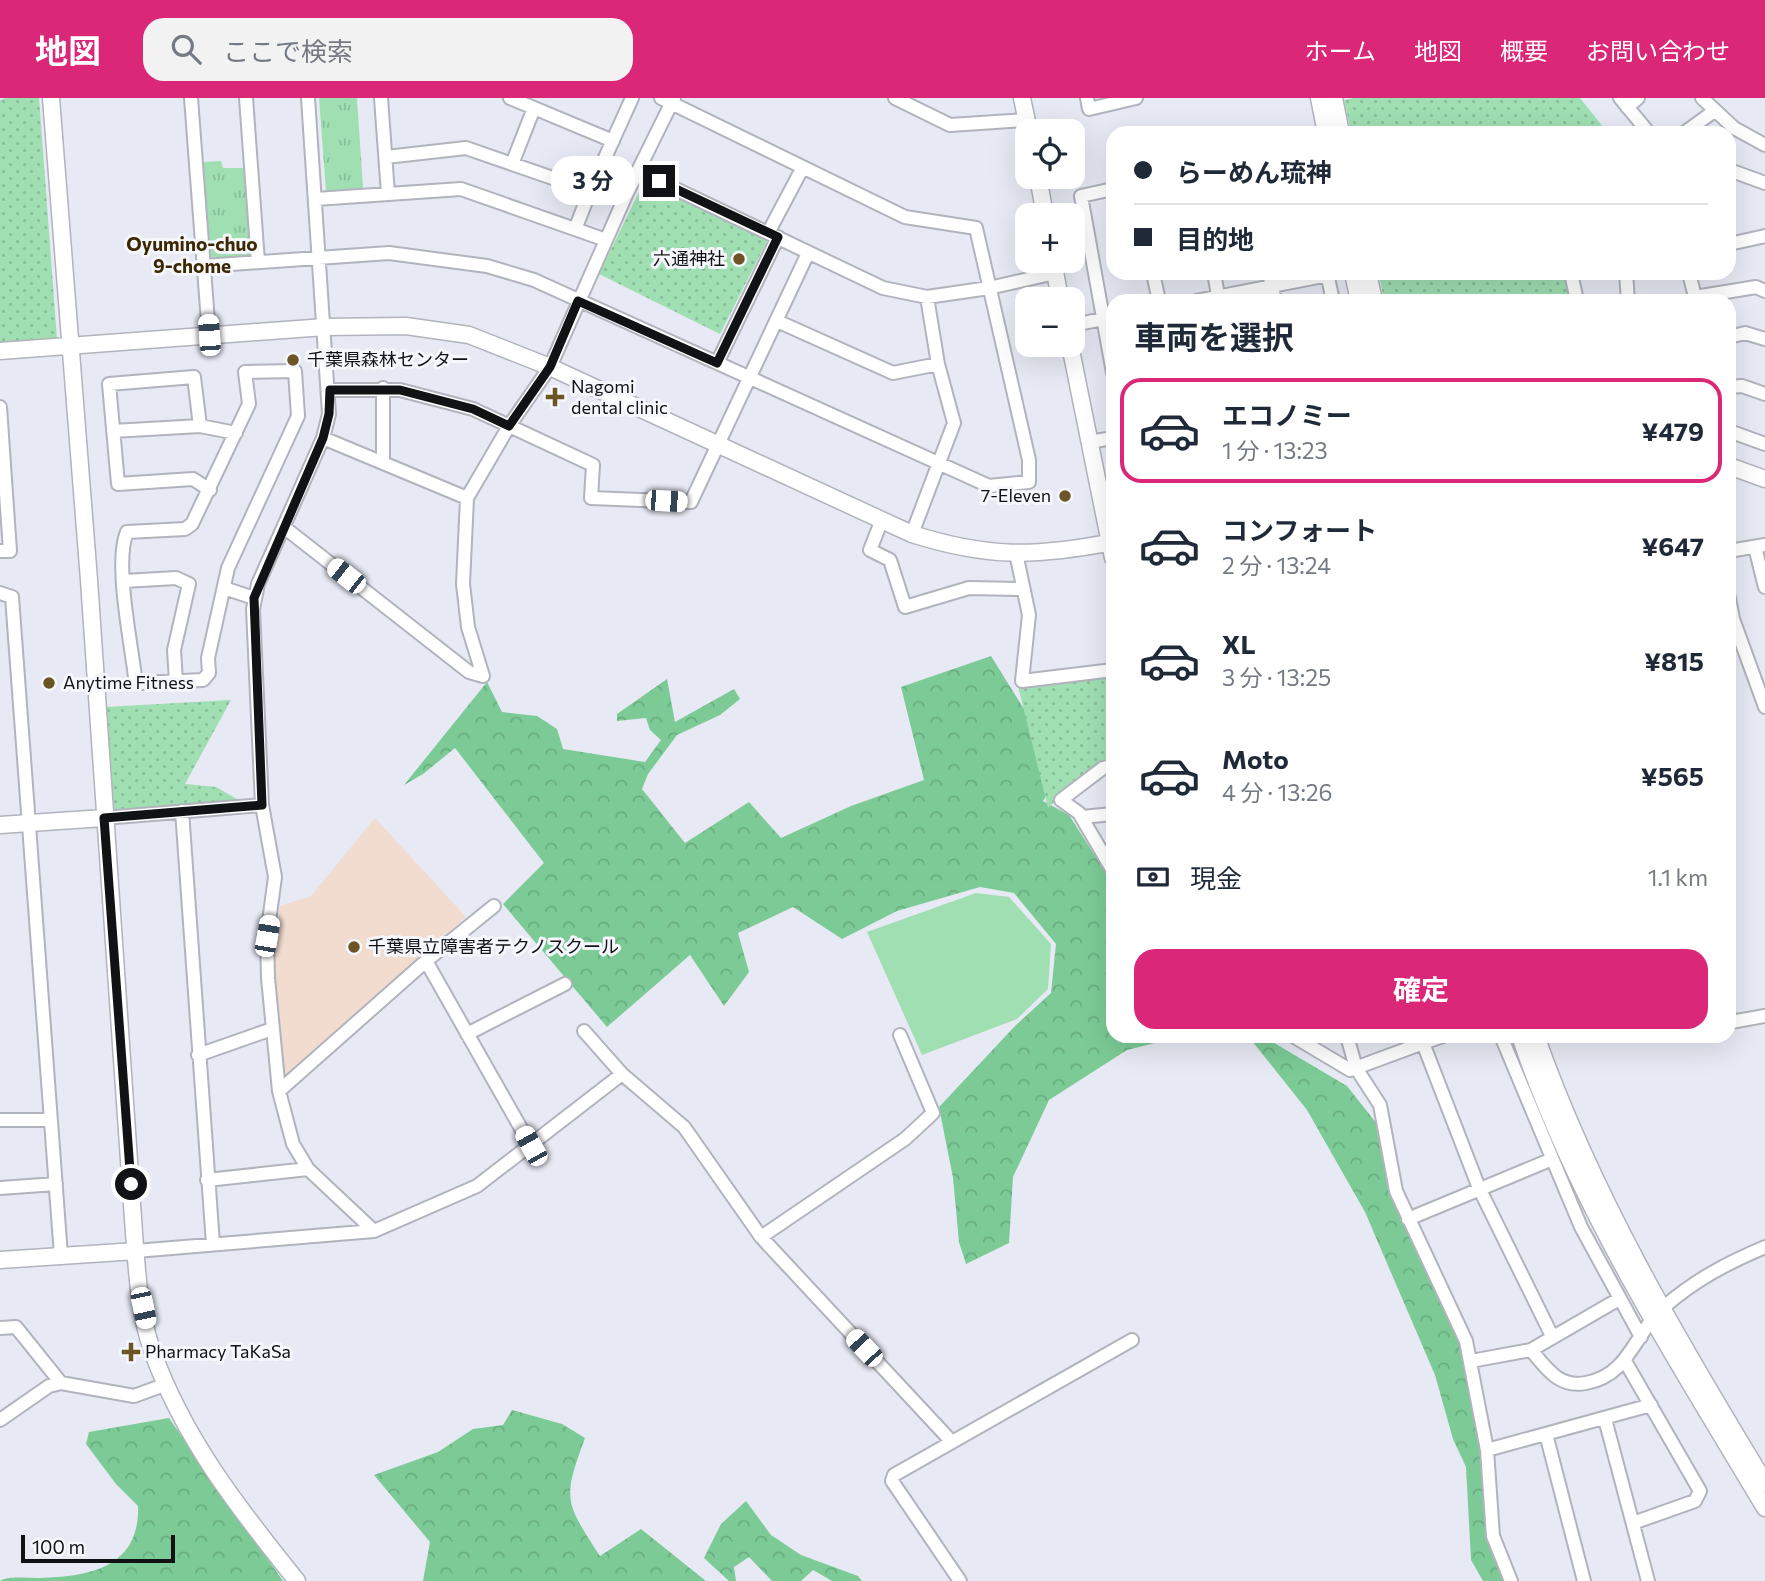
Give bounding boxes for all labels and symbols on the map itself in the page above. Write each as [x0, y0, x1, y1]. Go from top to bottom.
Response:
callout: 3 分 [550, 156, 634, 206]
route end [643, 165, 675, 197]
district label: Oyumino-chuo 9-chome [126, 232, 258, 277]
place label: 六通神社 [653, 247, 725, 269]
marker: 六通神社 [731, 251, 747, 267]
car [198, 313, 221, 357]
place label: 千葉県森林センター [307, 348, 469, 370]
marker: 千葉県森林センター [285, 352, 301, 368]
place label: Nagomi dental clinic [571, 375, 668, 418]
marker: Nagomi dental clinic [545, 387, 565, 407]
place label: 7-Eleven [981, 484, 1051, 506]
marker: 7-Eleven [1057, 488, 1073, 504]
car [645, 489, 688, 513]
car [323, 555, 370, 597]
place label: Anytime Fitness [63, 671, 194, 693]
marker: Anytime Fitness [41, 675, 57, 691]
car [254, 913, 281, 959]
place label: 千葉県立障害者テクノスクール [368, 935, 619, 957]
marker: 千葉県立障害者テクノスクール [346, 939, 362, 955]
car [512, 1123, 551, 1169]
route start [115, 1168, 147, 1200]
car [129, 1285, 158, 1331]
car [842, 1325, 887, 1371]
place label: Pharmacy TaKaSa [145, 1340, 291, 1362]
marker: Pharmacy TaKaSa [123, 1344, 139, 1360]
scale bar [21, 1532, 175, 1564]

